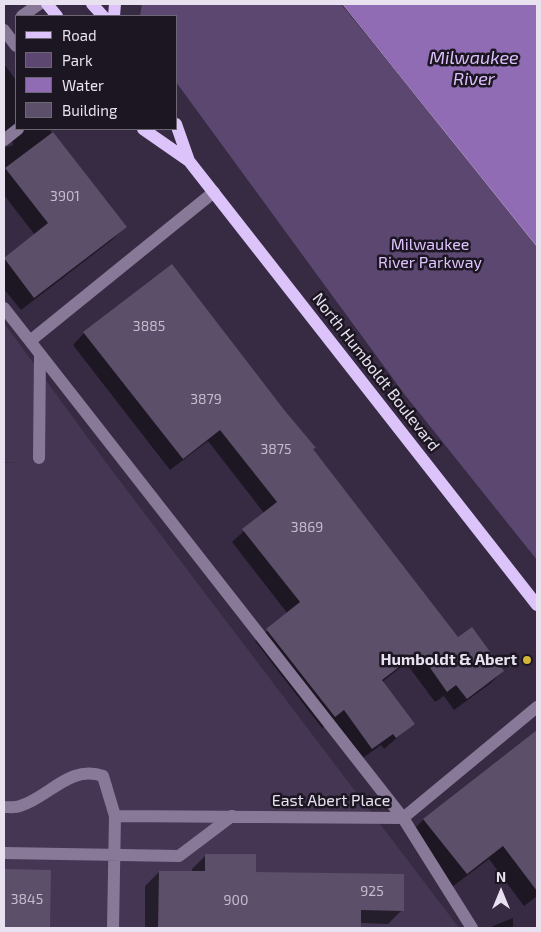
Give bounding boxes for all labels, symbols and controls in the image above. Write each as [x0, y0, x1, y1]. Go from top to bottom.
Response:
legend [15, 15, 178, 130]
text: Road [62, 26, 97, 44]
water label: Milwaukee River [429, 47, 519, 90]
text: Park [62, 51, 93, 69]
text: Water [62, 76, 104, 94]
text: Building [62, 101, 117, 119]
house number: 3901 [50, 188, 80, 204]
park label: Milwaukee River Parkway [378, 235, 482, 273]
street label: North Humboldt Boulevard [308, 289, 444, 455]
house number: 3885 [133, 318, 165, 334]
house number: 3879 [190, 391, 222, 407]
house number: 3875 [261, 441, 291, 457]
house number: 3869 [291, 519, 323, 535]
place label: Humboldt & Abert [381, 650, 517, 670]
marker: Humboldt & Abert [521, 654, 533, 666]
street label: East Abert Place [272, 791, 390, 811]
north arrow [476, 867, 526, 917]
text: N [496, 868, 506, 885]
house number: 925 [360, 883, 384, 899]
house number: 3845 [11, 891, 43, 907]
house number: 900 [224, 892, 248, 908]

